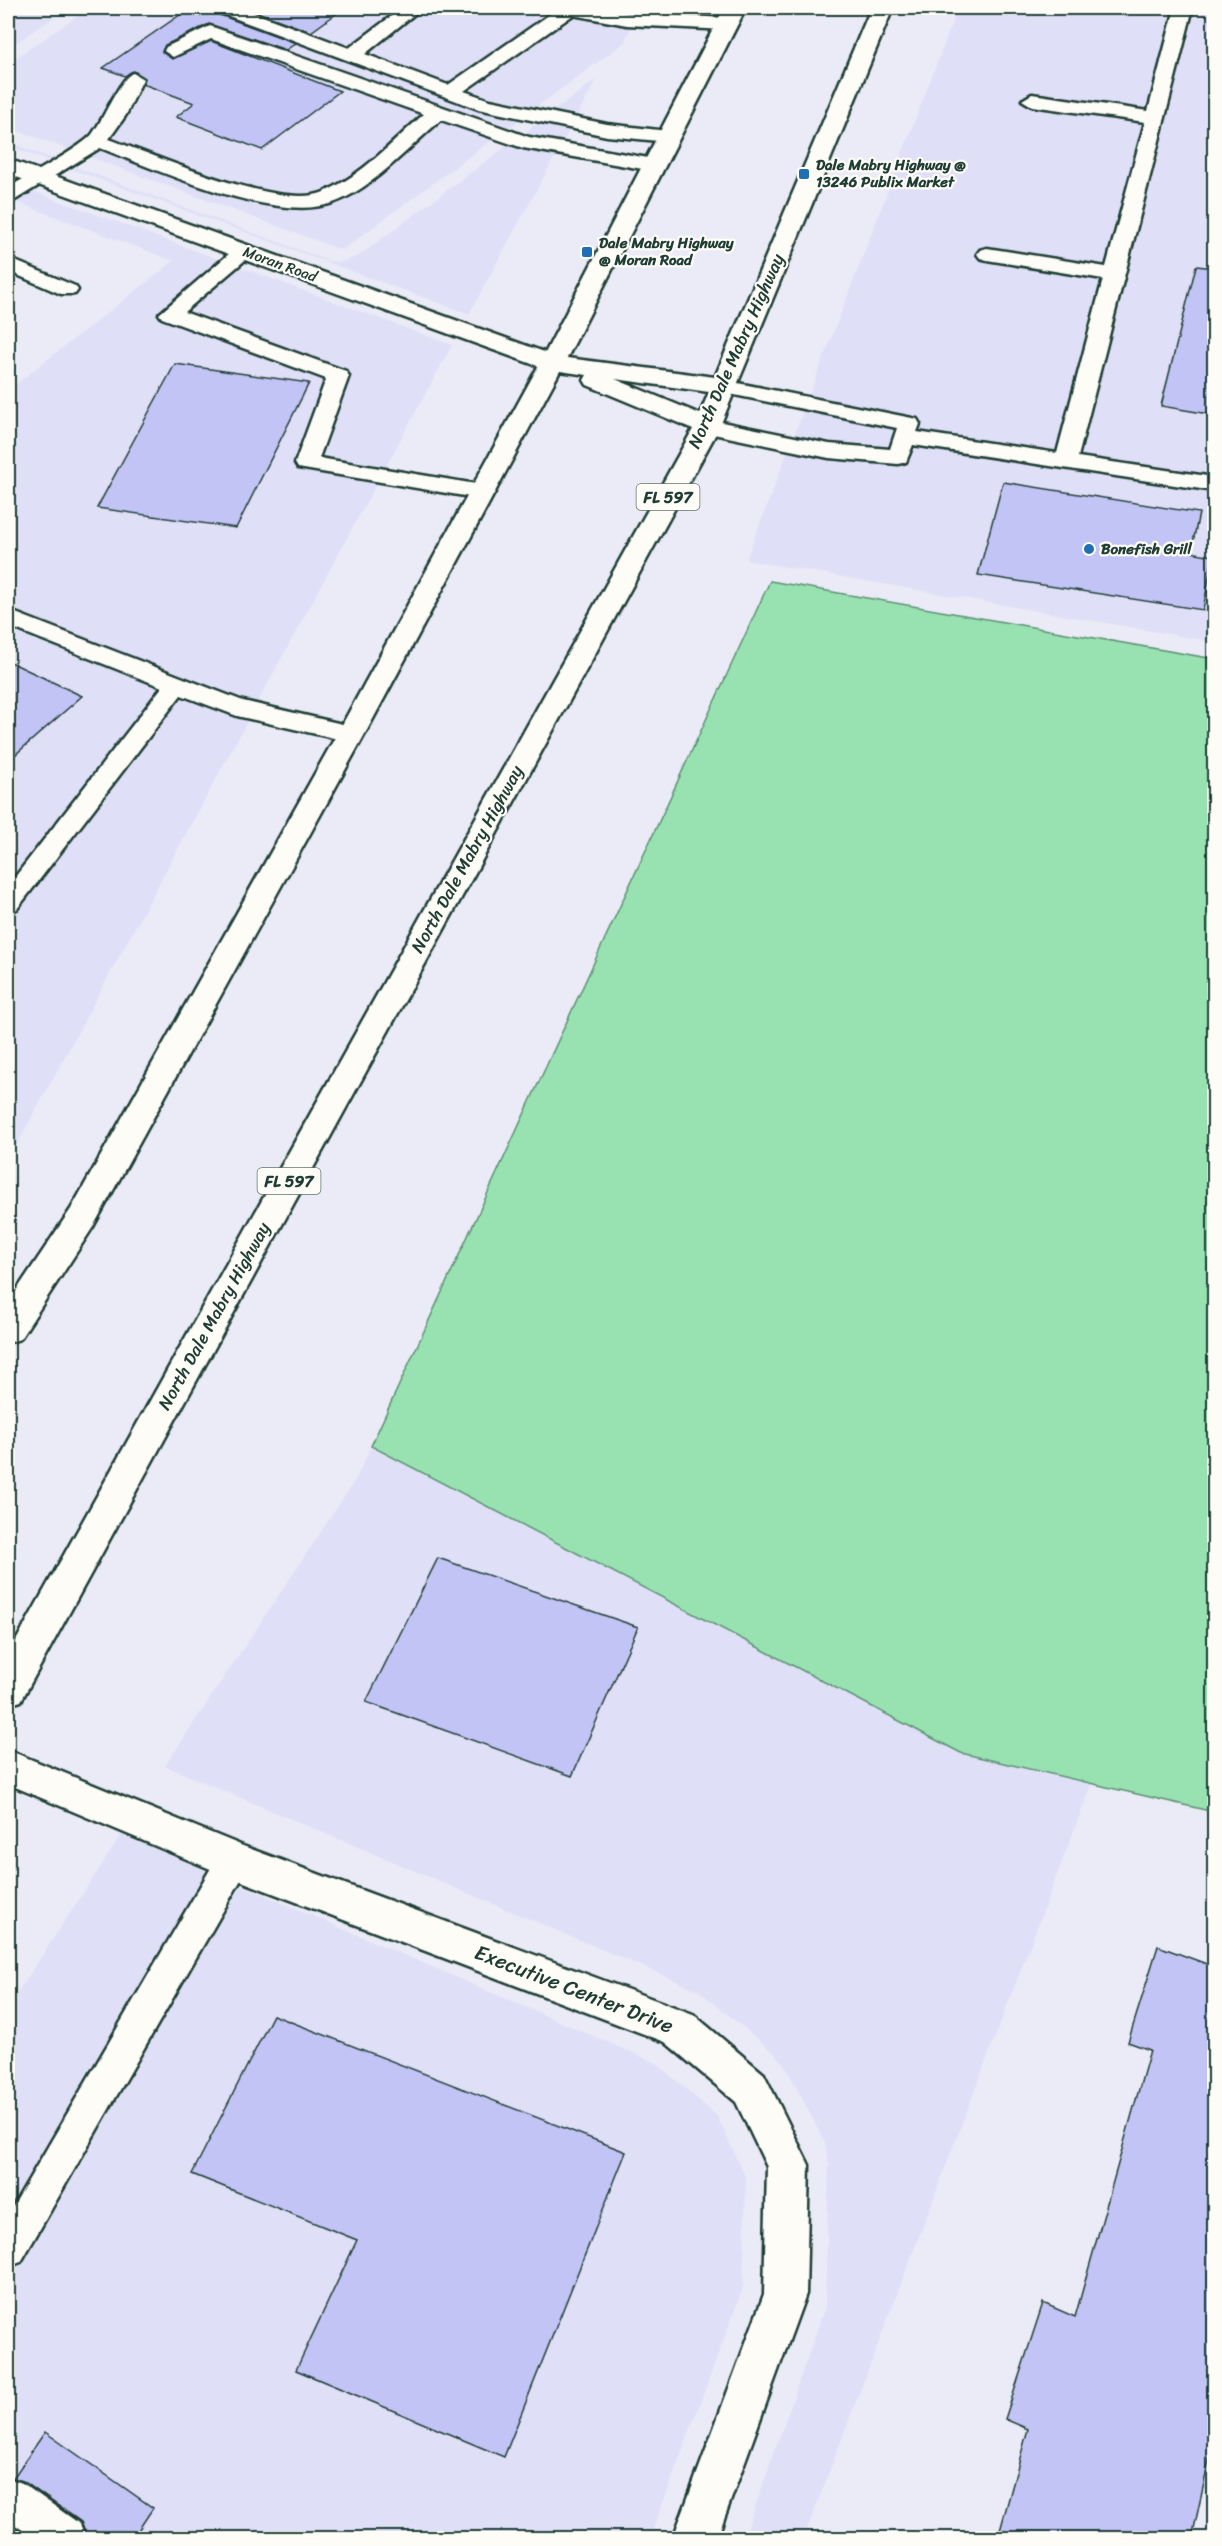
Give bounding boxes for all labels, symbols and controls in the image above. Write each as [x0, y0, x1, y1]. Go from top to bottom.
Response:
place label: Dale Mabry Highway @ 13246 Publix Market [816, 152, 966, 195]
marker: Dale Mabry Highway @ 13246 Publix Market [797, 167, 811, 181]
place label: Dale Mabry Highway @ Moran Road [599, 230, 735, 273]
street label: Moran Road [239, 239, 322, 290]
marker: Dale Mabry Highway @ Moran Road [580, 245, 594, 259]
street label: North Dale Mabry Highway [678, 248, 794, 454]
road number: FL 597 [636, 484, 700, 510]
place label: Bonefish Grill [1101, 536, 1193, 562]
marker: Bonefish Grill [1082, 542, 1096, 556]
street label: North Dale Mabry Highway [402, 758, 532, 959]
road number: FL 597 [258, 1168, 320, 1194]
street label: North Dale Mabry Highway [149, 1215, 279, 1416]
street label: Executive Center Drive [469, 1934, 679, 2045]

